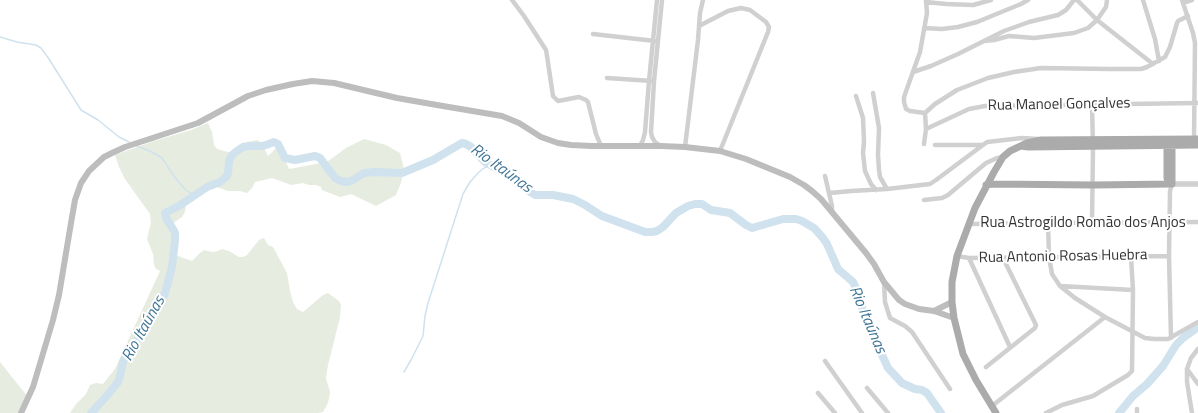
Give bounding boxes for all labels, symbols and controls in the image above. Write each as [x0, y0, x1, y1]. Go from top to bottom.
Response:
street label: Rua Manoel Gonçalves [987, 95, 1131, 115]
water label: Rio Itaúnas [466, 140, 536, 198]
street label: Rua Astrogildo Romão dos Anjos [980, 214, 1186, 232]
street label: Rua Antonio Rosas Huebra [978, 247, 1148, 267]
water label: Rio Itaúnas [844, 283, 890, 357]
water label: Rio Itaúnas [118, 293, 170, 365]

